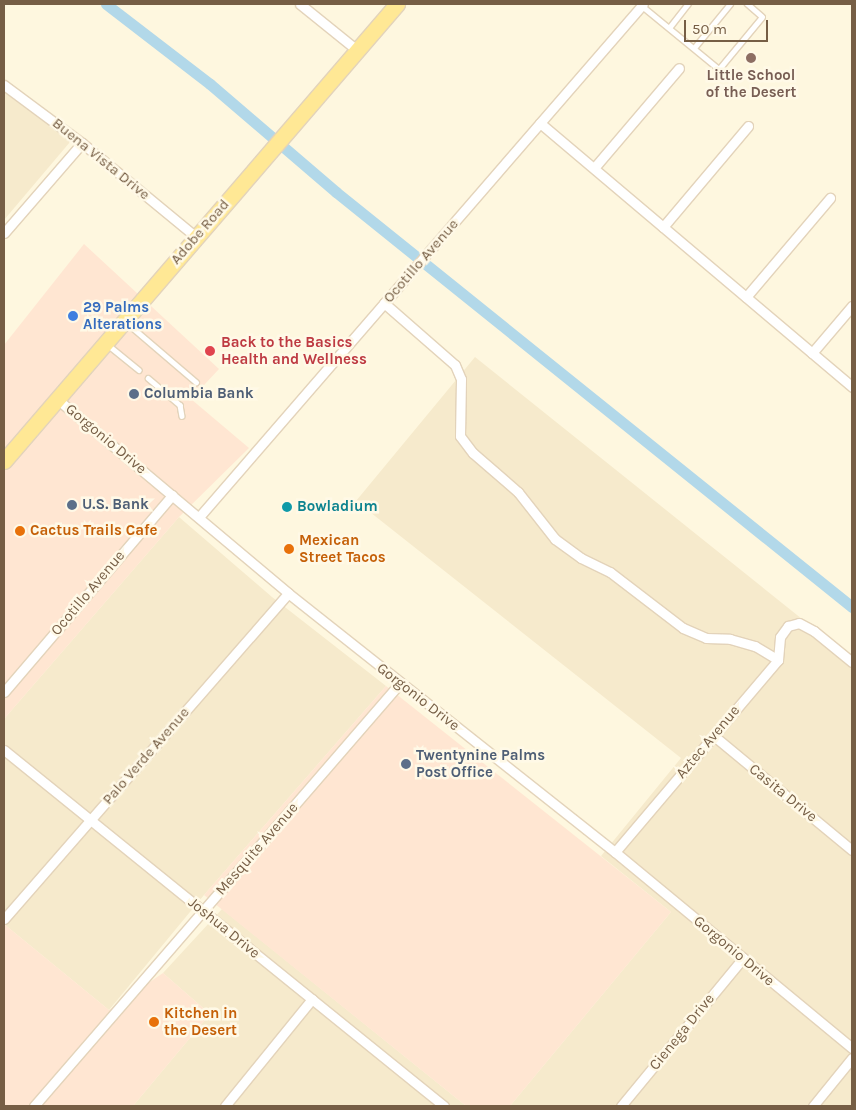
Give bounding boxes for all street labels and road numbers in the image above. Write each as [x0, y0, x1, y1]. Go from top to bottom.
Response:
street label: Buena Vista Drive [49, 114, 153, 204]
street label: Adobe Road [167, 196, 233, 268]
street label: Ocotillo Avenue [380, 215, 462, 307]
street label: Gorgonio Drive [62, 400, 150, 478]
street label: Ocotillo Avenue [47, 547, 129, 639]
street label: Gorgonio Drive [373, 659, 463, 735]
street label: Aztec Avenue [672, 702, 744, 782]
street label: Palo Verde Avenue [99, 704, 193, 808]
street label: Casita Drive [745, 760, 821, 826]
street label: Mesquite Avenue [212, 799, 302, 899]
street label: Joshua Drive [184, 894, 264, 962]
street label: Gorgonio Drive [690, 912, 778, 990]
street label: Cienega Drive [646, 990, 718, 1074]

